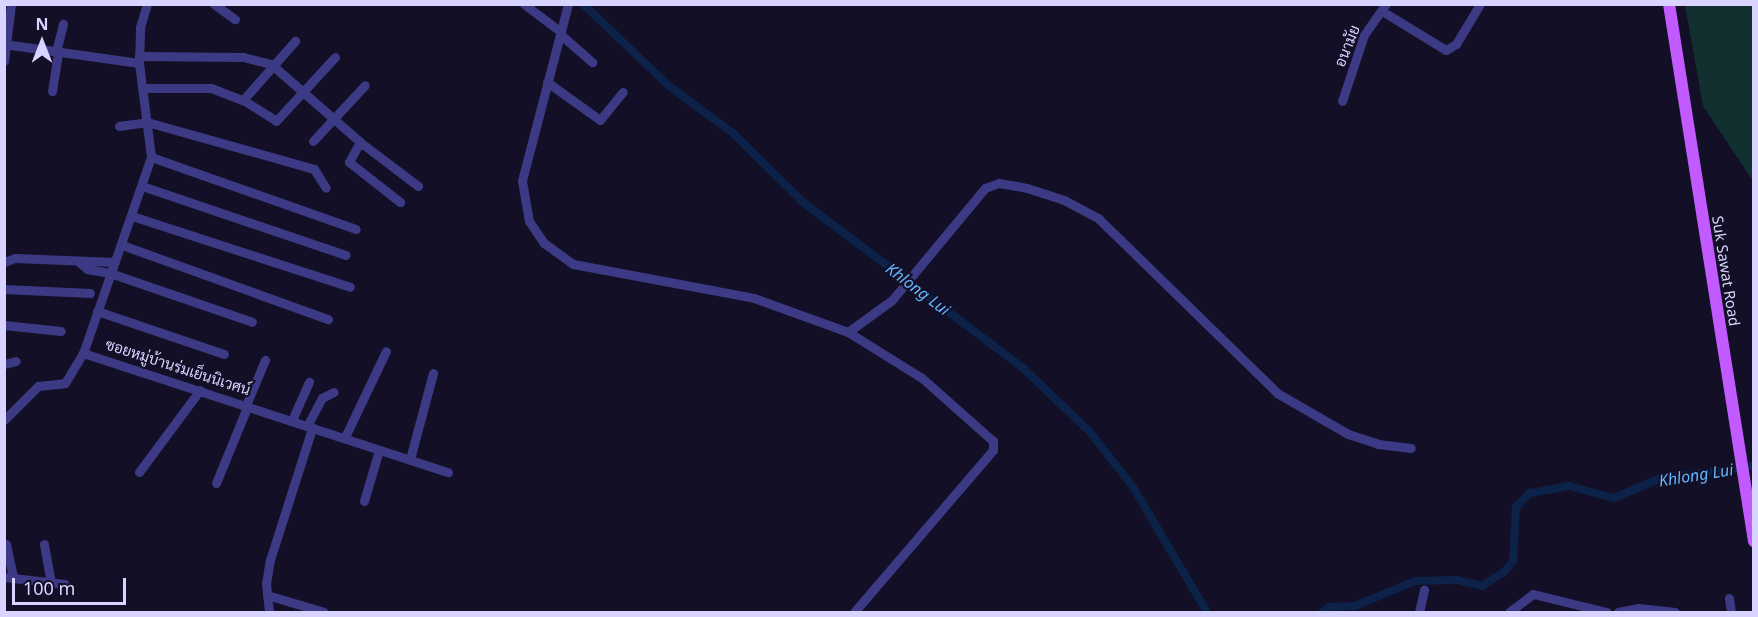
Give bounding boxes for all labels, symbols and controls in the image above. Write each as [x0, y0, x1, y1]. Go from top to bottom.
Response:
north arrow [12, 12, 72, 72]
text: N [35, 13, 49, 35]
street label: อนามัย [1331, 22, 1363, 70]
street label: Suk Sawat Road [1708, 214, 1744, 328]
water label: Khlong Lui [882, 259, 954, 319]
street label: ซอยหมู่บ้านร่มเย็นนิเวศน์ [103, 335, 253, 399]
water label: Khlong Lui [1657, 460, 1735, 490]
scale bar [15, 566, 129, 604]
text: 100 m [23, 576, 75, 600]

